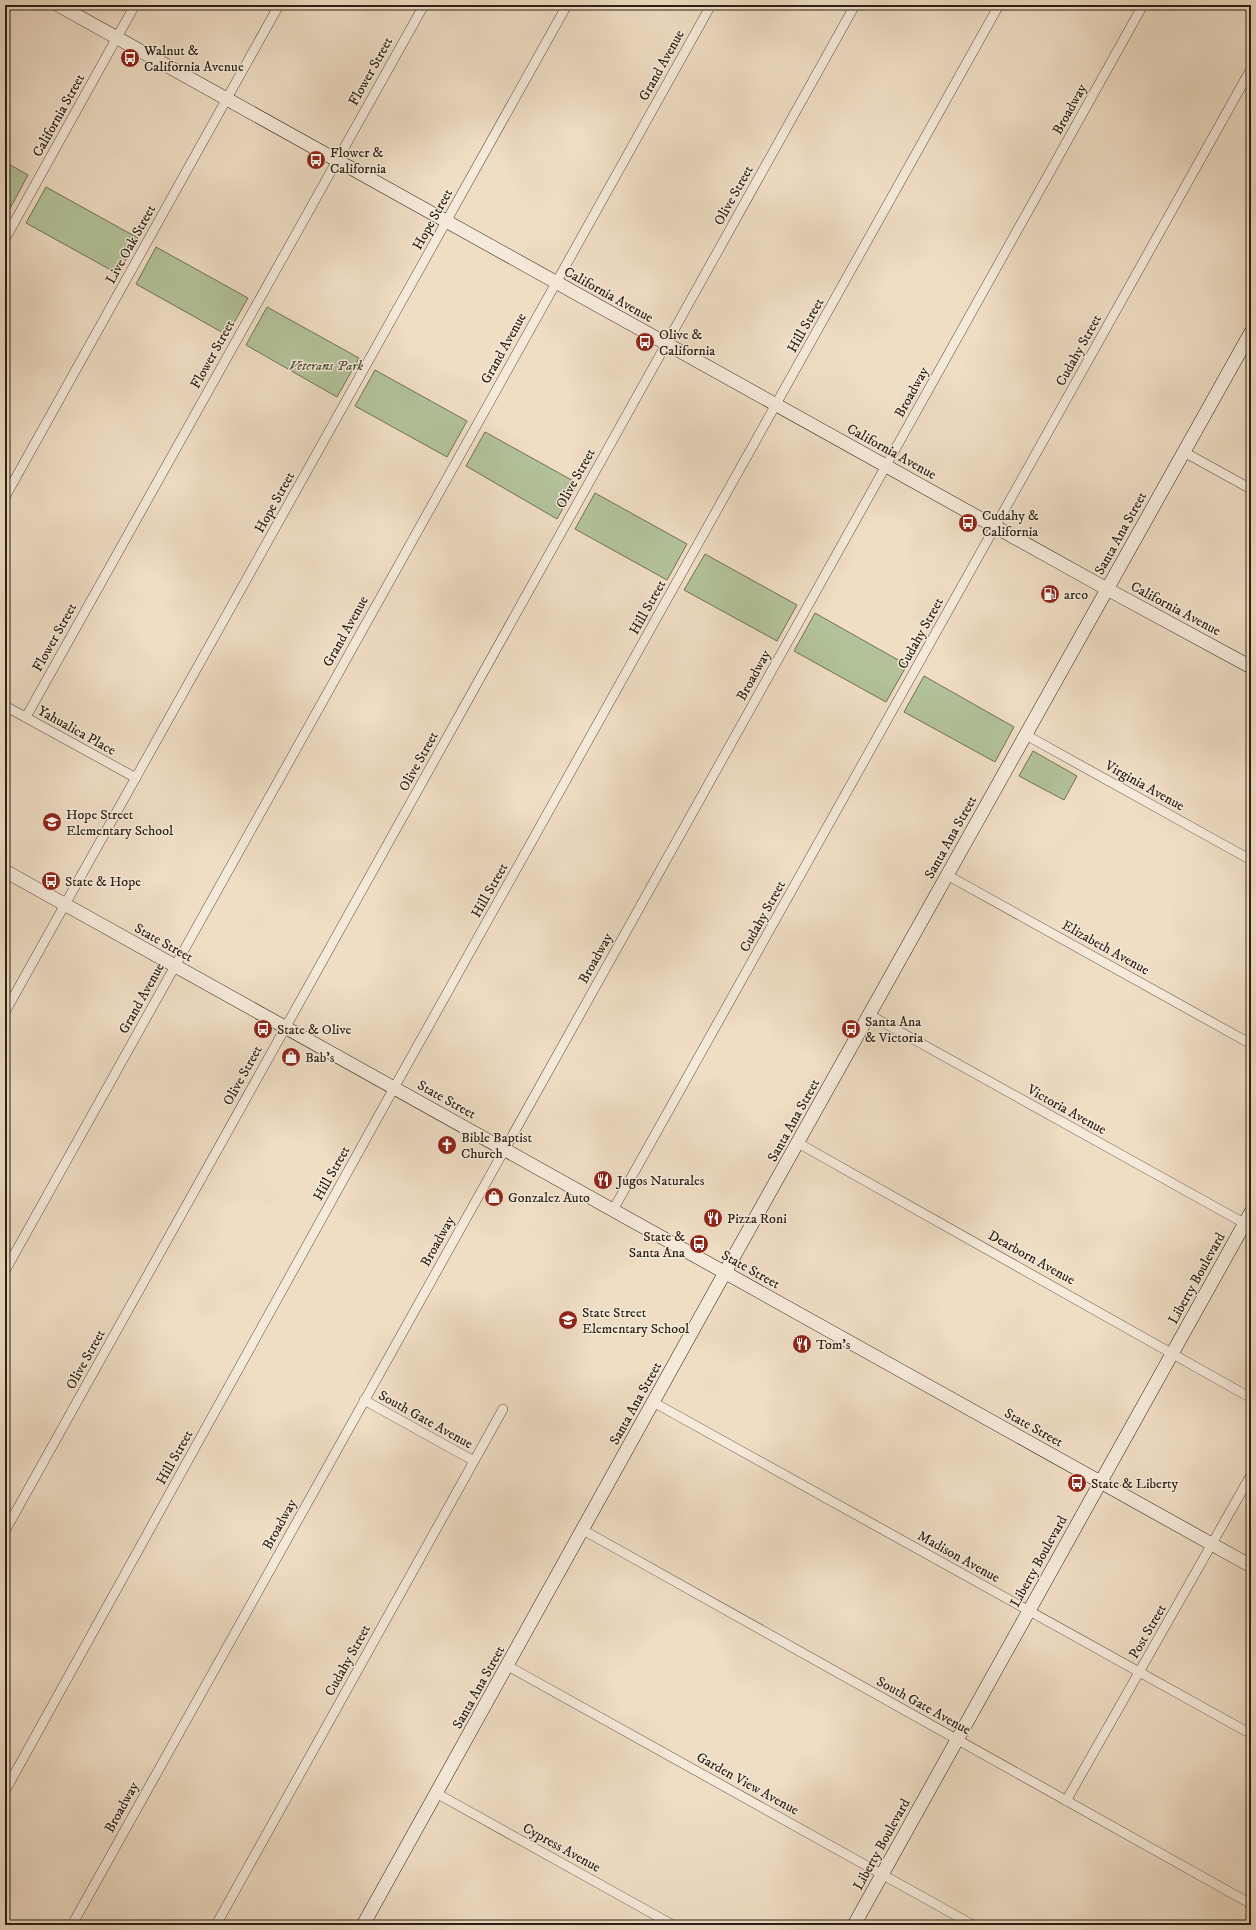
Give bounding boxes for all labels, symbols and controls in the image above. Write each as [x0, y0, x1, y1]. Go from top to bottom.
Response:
street label: Grand Avenue [635, 27, 689, 104]
street label: Flower Street [345, 34, 397, 109]
place label: Walnut & California Avenue [143, 42, 244, 76]
bus stop icon: Walnut & California Avenue [119, 47, 141, 69]
street label: California Street [29, 70, 89, 160]
street label: Broadway [1049, 81, 1091, 138]
place label: Flower & California [330, 144, 386, 178]
bus stop icon: Flower & California [305, 149, 327, 171]
street label: Olive Street [710, 162, 758, 229]
street label: Hope Street [409, 185, 457, 253]
street label: Live Oak Street [102, 201, 160, 287]
street label: California Avenue [561, 263, 657, 327]
street label: Hill Street [783, 294, 829, 356]
street label: Grand Avenue [477, 310, 531, 387]
street label: Cudahy Street [1052, 311, 1106, 389]
street label: Flower Street [187, 317, 239, 392]
place label: Olive & California [659, 326, 715, 360]
bus stop icon: Olive & California [634, 331, 656, 353]
park label: Veterans Park [289, 357, 363, 375]
street label: Broadway [891, 364, 933, 421]
street label: California Avenue [844, 420, 940, 484]
street label: Olive Street [552, 445, 600, 512]
street label: Hope Street [251, 468, 299, 536]
street label: Santa Ana Street [1091, 488, 1151, 578]
place label: Cudahy & California [982, 507, 1039, 541]
bus stop icon: Cudahy & California [957, 512, 979, 534]
street label: Hill Street [625, 576, 671, 638]
street label: California Avenue [1127, 578, 1224, 640]
fuel station icon: arco [1039, 583, 1061, 605]
place label: arco [1064, 586, 1088, 604]
street label: Grand Avenue [319, 593, 373, 670]
street label: Cudahy Street [894, 594, 948, 672]
street label: Flower Street [29, 600, 81, 675]
street label: Broadway [733, 647, 775, 704]
street label: Yahualica Place [34, 702, 119, 760]
street label: Olive Street [395, 728, 443, 795]
street label: Virginia Avenue [1101, 756, 1188, 815]
street label: Santa Ana Street [921, 792, 981, 882]
place label: Hope Street Elementary School [66, 806, 174, 840]
school or university icon: Hope Street Elementary School [41, 811, 63, 833]
street label: Hill Street [467, 859, 513, 921]
bus stop icon: State & Hope [40, 870, 62, 892]
place label: State & Hope [65, 873, 141, 891]
street label: Cudahy Street [736, 877, 790, 955]
street label: Elizabeth Avenue [1059, 916, 1153, 979]
street label: State Street [131, 919, 196, 967]
street label: Broadway [575, 930, 617, 987]
street label: Grand Avenue [115, 960, 169, 1037]
place label: Santa Ana & Victoria [865, 1013, 923, 1047]
bus stop icon: State & Olive [252, 1018, 274, 1040]
bus stop icon: Santa Ana & Victoria [840, 1018, 862, 1040]
place label: State & Olive [277, 1021, 352, 1039]
street label: Olive Street [219, 1042, 267, 1109]
shop icon: Bab's [280, 1046, 302, 1068]
place label: Bab's [305, 1049, 335, 1067]
street label: Santa Ana Street [764, 1075, 824, 1165]
street label: State Street [414, 1076, 479, 1124]
street label: Victoria Avenue [1023, 1080, 1109, 1139]
place label: Bible Baptist Church [461, 1129, 532, 1163]
church icon: Bible Baptist Church [436, 1134, 458, 1156]
street label: Hill Street [309, 1142, 355, 1204]
restaurant icon: Jugos Naturales [592, 1169, 614, 1191]
place label: Jugos Naturales [615, 1172, 705, 1190]
shop icon: Gonzalez Auto [483, 1186, 505, 1208]
place label: Gonzalez Auto [508, 1189, 590, 1207]
restaurant icon: Pizza Roni [702, 1207, 724, 1229]
place label: Pizza Roni [727, 1210, 787, 1228]
street label: Broadway [417, 1213, 459, 1270]
street label: Dearborn Avenue [985, 1227, 1078, 1289]
place label: State & Santa Ana [629, 1228, 685, 1262]
street label: Liberty Boulevard [1164, 1229, 1229, 1327]
bus stop icon: State & Santa Ana [688, 1233, 710, 1255]
street label: State Street [718, 1246, 783, 1294]
place label: State Street Elementary School [582, 1304, 690, 1338]
school or university icon: State Street Elementary School [557, 1309, 579, 1331]
street label: Olive Street [62, 1326, 110, 1393]
restaurant icon: Tom's [791, 1333, 813, 1355]
place label: Tom's [816, 1336, 851, 1354]
street label: Santa Ana Street [606, 1358, 666, 1448]
street label: South Gate Avenue [375, 1387, 476, 1453]
street label: State Street [1001, 1404, 1066, 1452]
street label: Hill Street [152, 1426, 198, 1488]
bus stop icon: State & Liberty [1066, 1472, 1088, 1494]
place label: State & Liberty [1091, 1475, 1179, 1493]
street label: Broadway [259, 1496, 301, 1553]
street label: Liberty Boulevard [1006, 1512, 1071, 1610]
street label: Madison Avenue [914, 1527, 1003, 1587]
street label: Post Street [1125, 1601, 1171, 1662]
street label: Cudahy Street [321, 1621, 375, 1699]
street label: Santa Ana Street [449, 1642, 509, 1732]
street label: South Gate Avenue [873, 1673, 974, 1739]
street label: Garden View Avenue [693, 1748, 802, 1820]
street label: Broadway [101, 1779, 143, 1836]
street label: Liberty Boulevard [849, 1795, 914, 1893]
street label: Cypress Avenue [519, 1819, 604, 1877]

